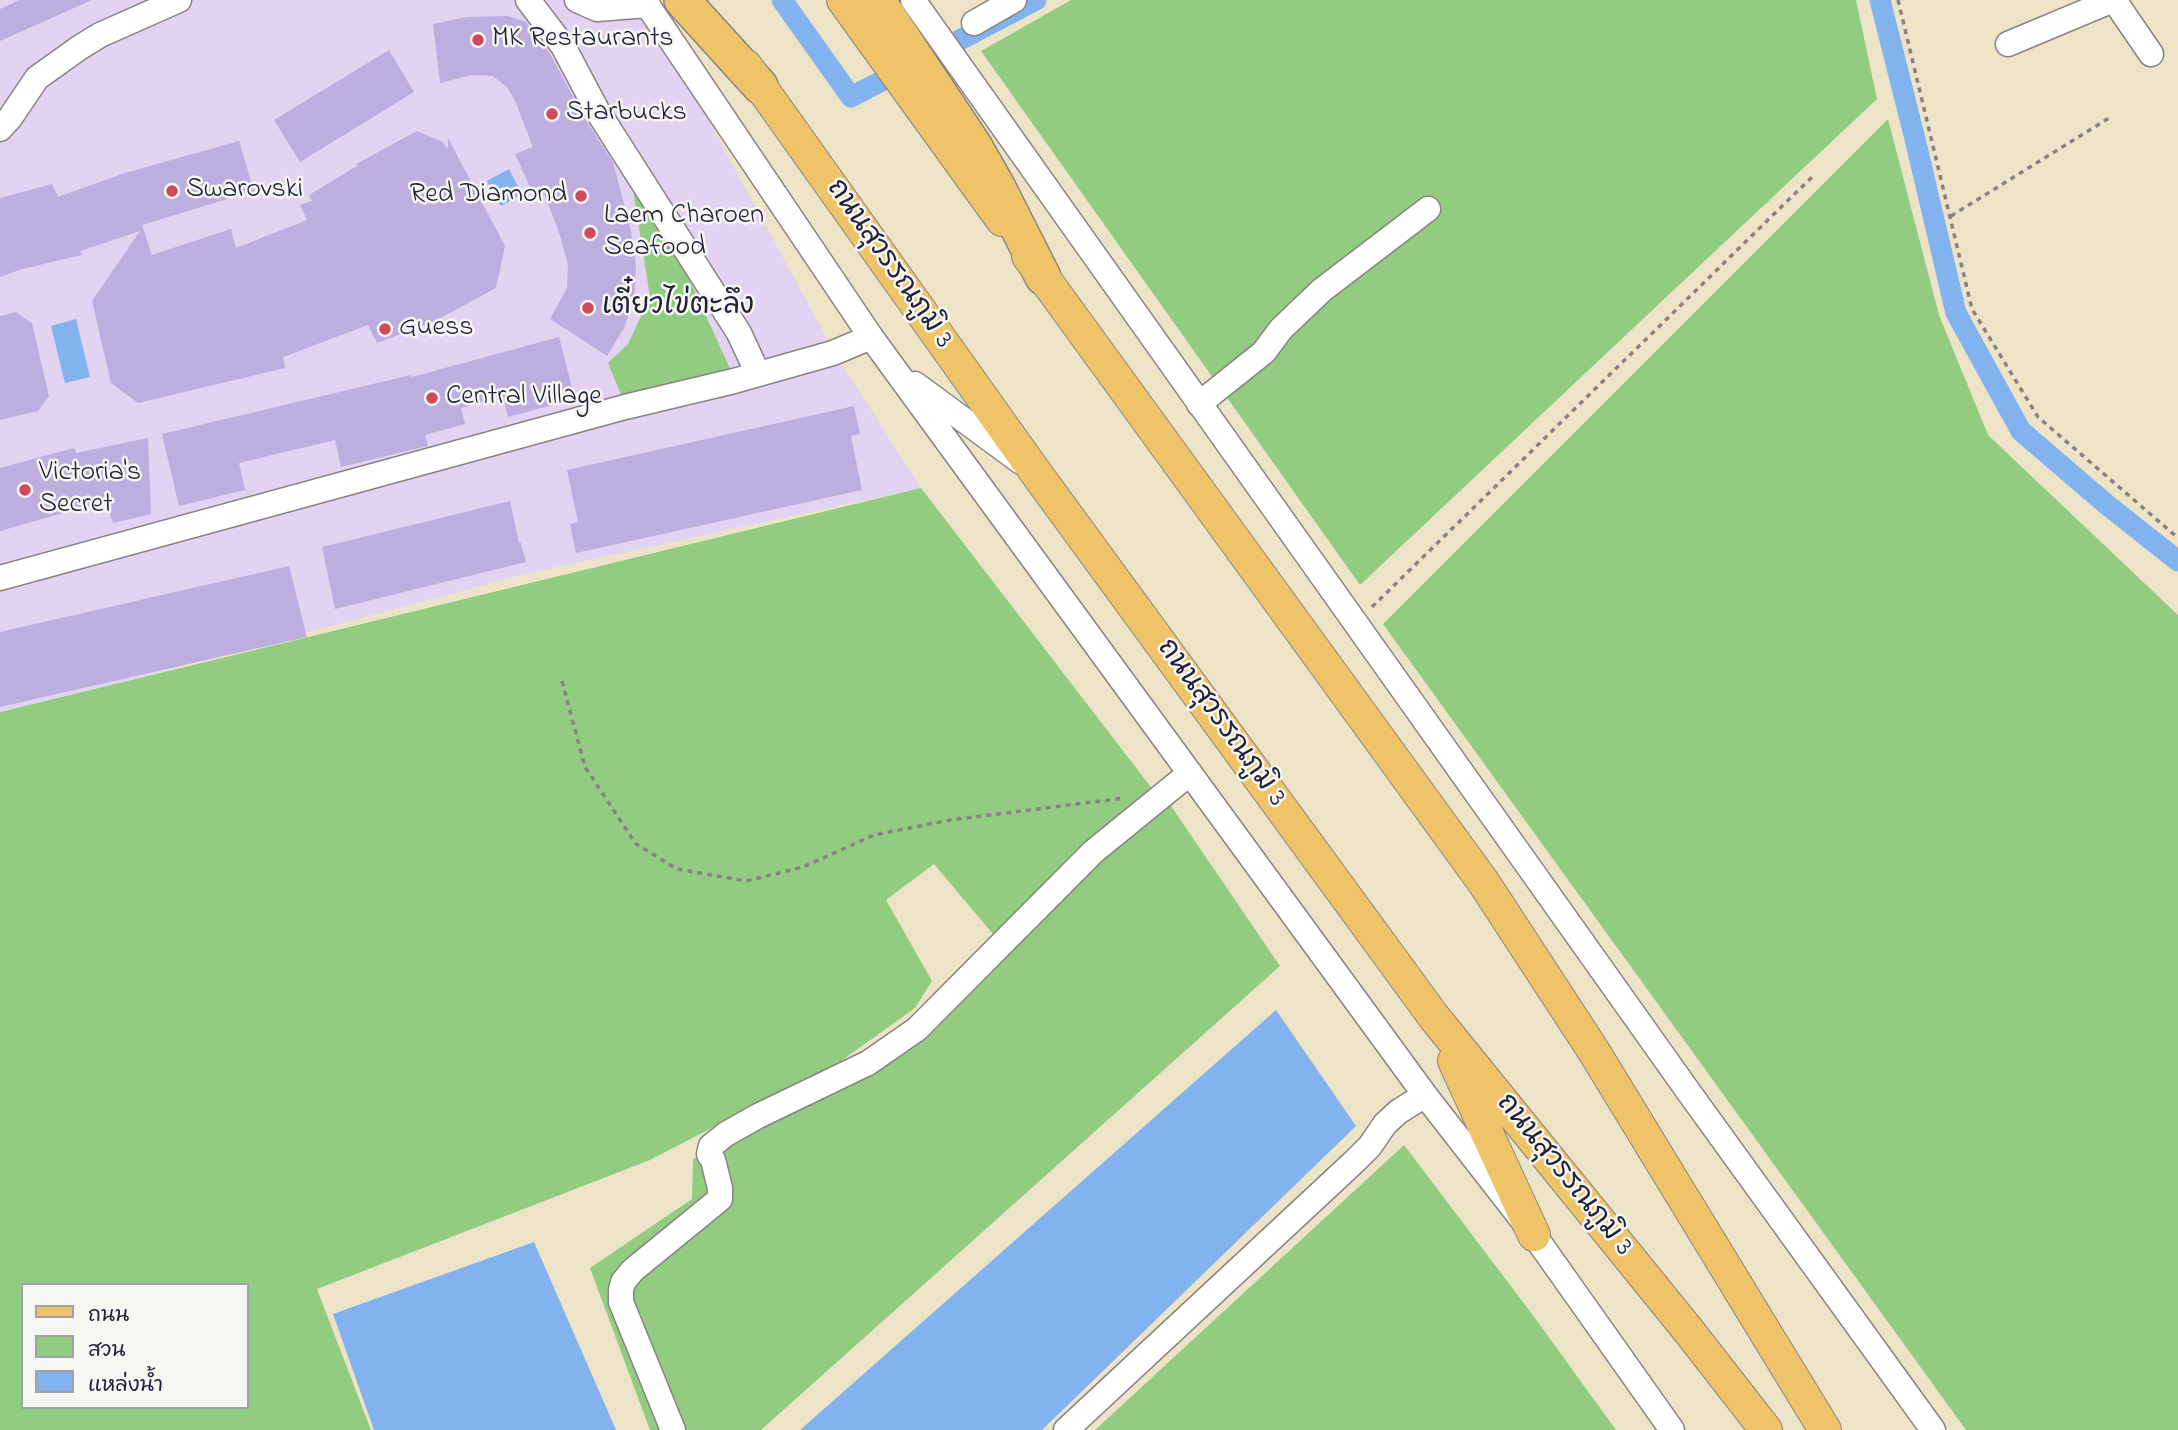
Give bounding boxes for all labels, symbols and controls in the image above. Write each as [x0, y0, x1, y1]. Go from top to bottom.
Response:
place label: MK Restaurants [492, 23, 674, 57]
marker: MK Restaurants [470, 32, 486, 48]
place label: Starbucks [566, 97, 687, 131]
marker: Starbucks [544, 106, 560, 122]
place label: Swarovski [186, 174, 303, 208]
street label: ถนนสุวรรณภูมิ 3 [817, 174, 959, 356]
place label: Red Diamond [410, 179, 567, 213]
marker: Swarovski [164, 183, 180, 199]
marker: Red Diamond [573, 188, 589, 204]
place label: Laem Charoen Seafood [604, 200, 764, 266]
marker: Laem Charoen Seafood [582, 225, 598, 241]
place label: เตี๋ยวไข่ตะลึง [602, 291, 754, 325]
marker: เตี๋ยวไข่ตะลึง [580, 300, 596, 316]
place label: Guess [399, 312, 474, 346]
marker: Guess [377, 321, 393, 337]
place label: Central Village [446, 381, 602, 415]
marker: Central Village [424, 390, 440, 406]
place label: Victoria's Secret [39, 457, 141, 523]
marker: Victoria's Secret [17, 482, 33, 498]
street label: ถนนสุวรรณภูมิ 3 [1148, 634, 1292, 814]
street label: ถนนสุวรรณภูมิ 3 [1487, 1088, 1639, 1264]
legend [21, 1283, 248, 1409]
text: ถนน [88, 1301, 129, 1331]
text: สวน [88, 1336, 125, 1366]
text: แหล่งน้ำ [88, 1371, 163, 1401]

